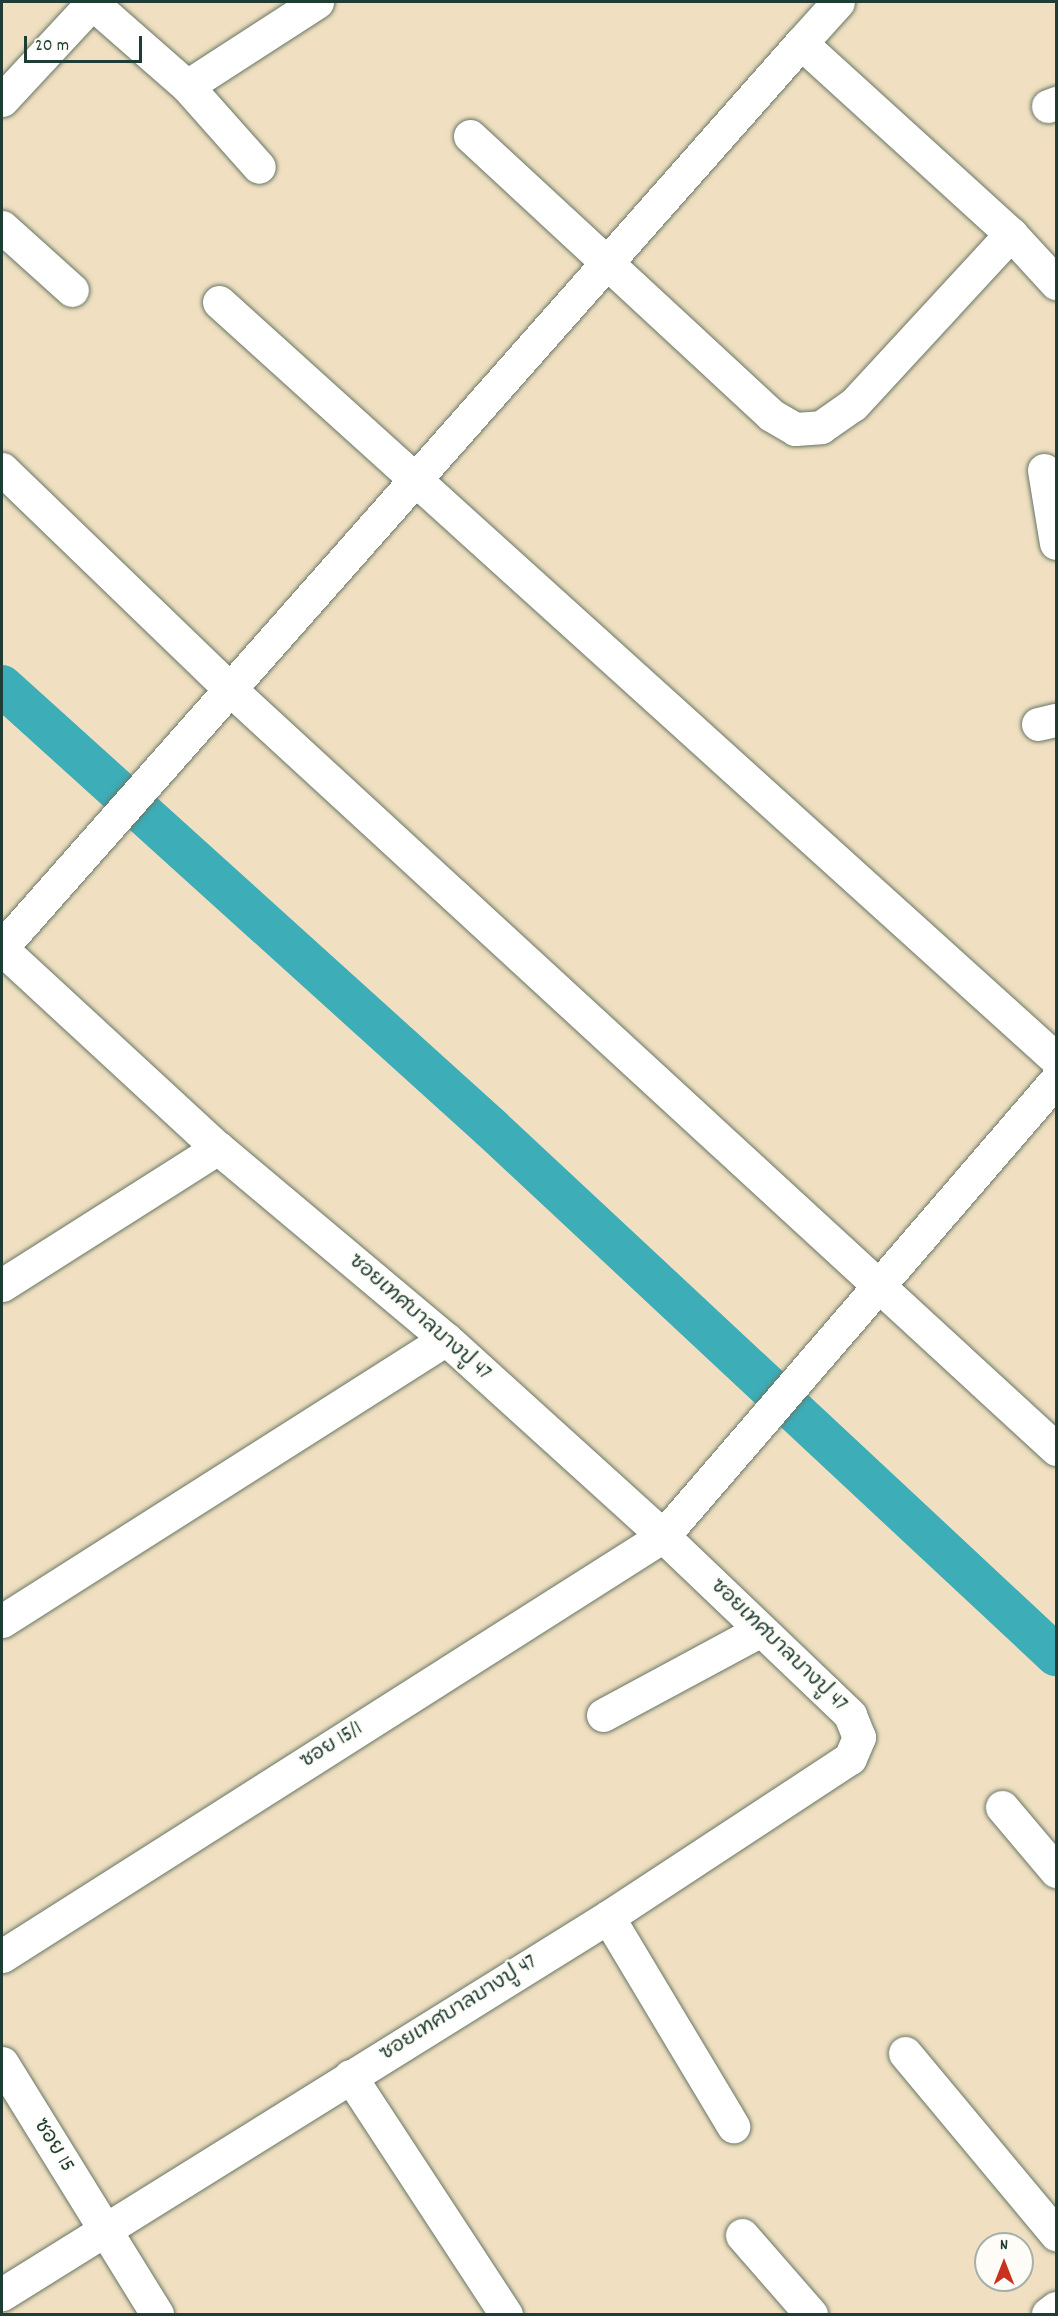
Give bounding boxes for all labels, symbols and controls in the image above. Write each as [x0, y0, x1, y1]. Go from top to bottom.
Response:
scale bar [27, 24, 146, 62]
text: 20 m [35, 34, 69, 59]
street label: ซอยเทศบาลบางปู 47 [343, 1249, 495, 1387]
street label: ซอยเทศบาลบางปู 47 [704, 1574, 852, 1718]
street label: ซอย 15/1 [296, 1717, 368, 1775]
street label: ซอยเทศบาลบางปู 47 [376, 1950, 542, 2068]
street label: ซอย 15 [27, 2115, 79, 2177]
north arrow [974, 2232, 1034, 2292]
text: N [1000, 2234, 1008, 2257]

